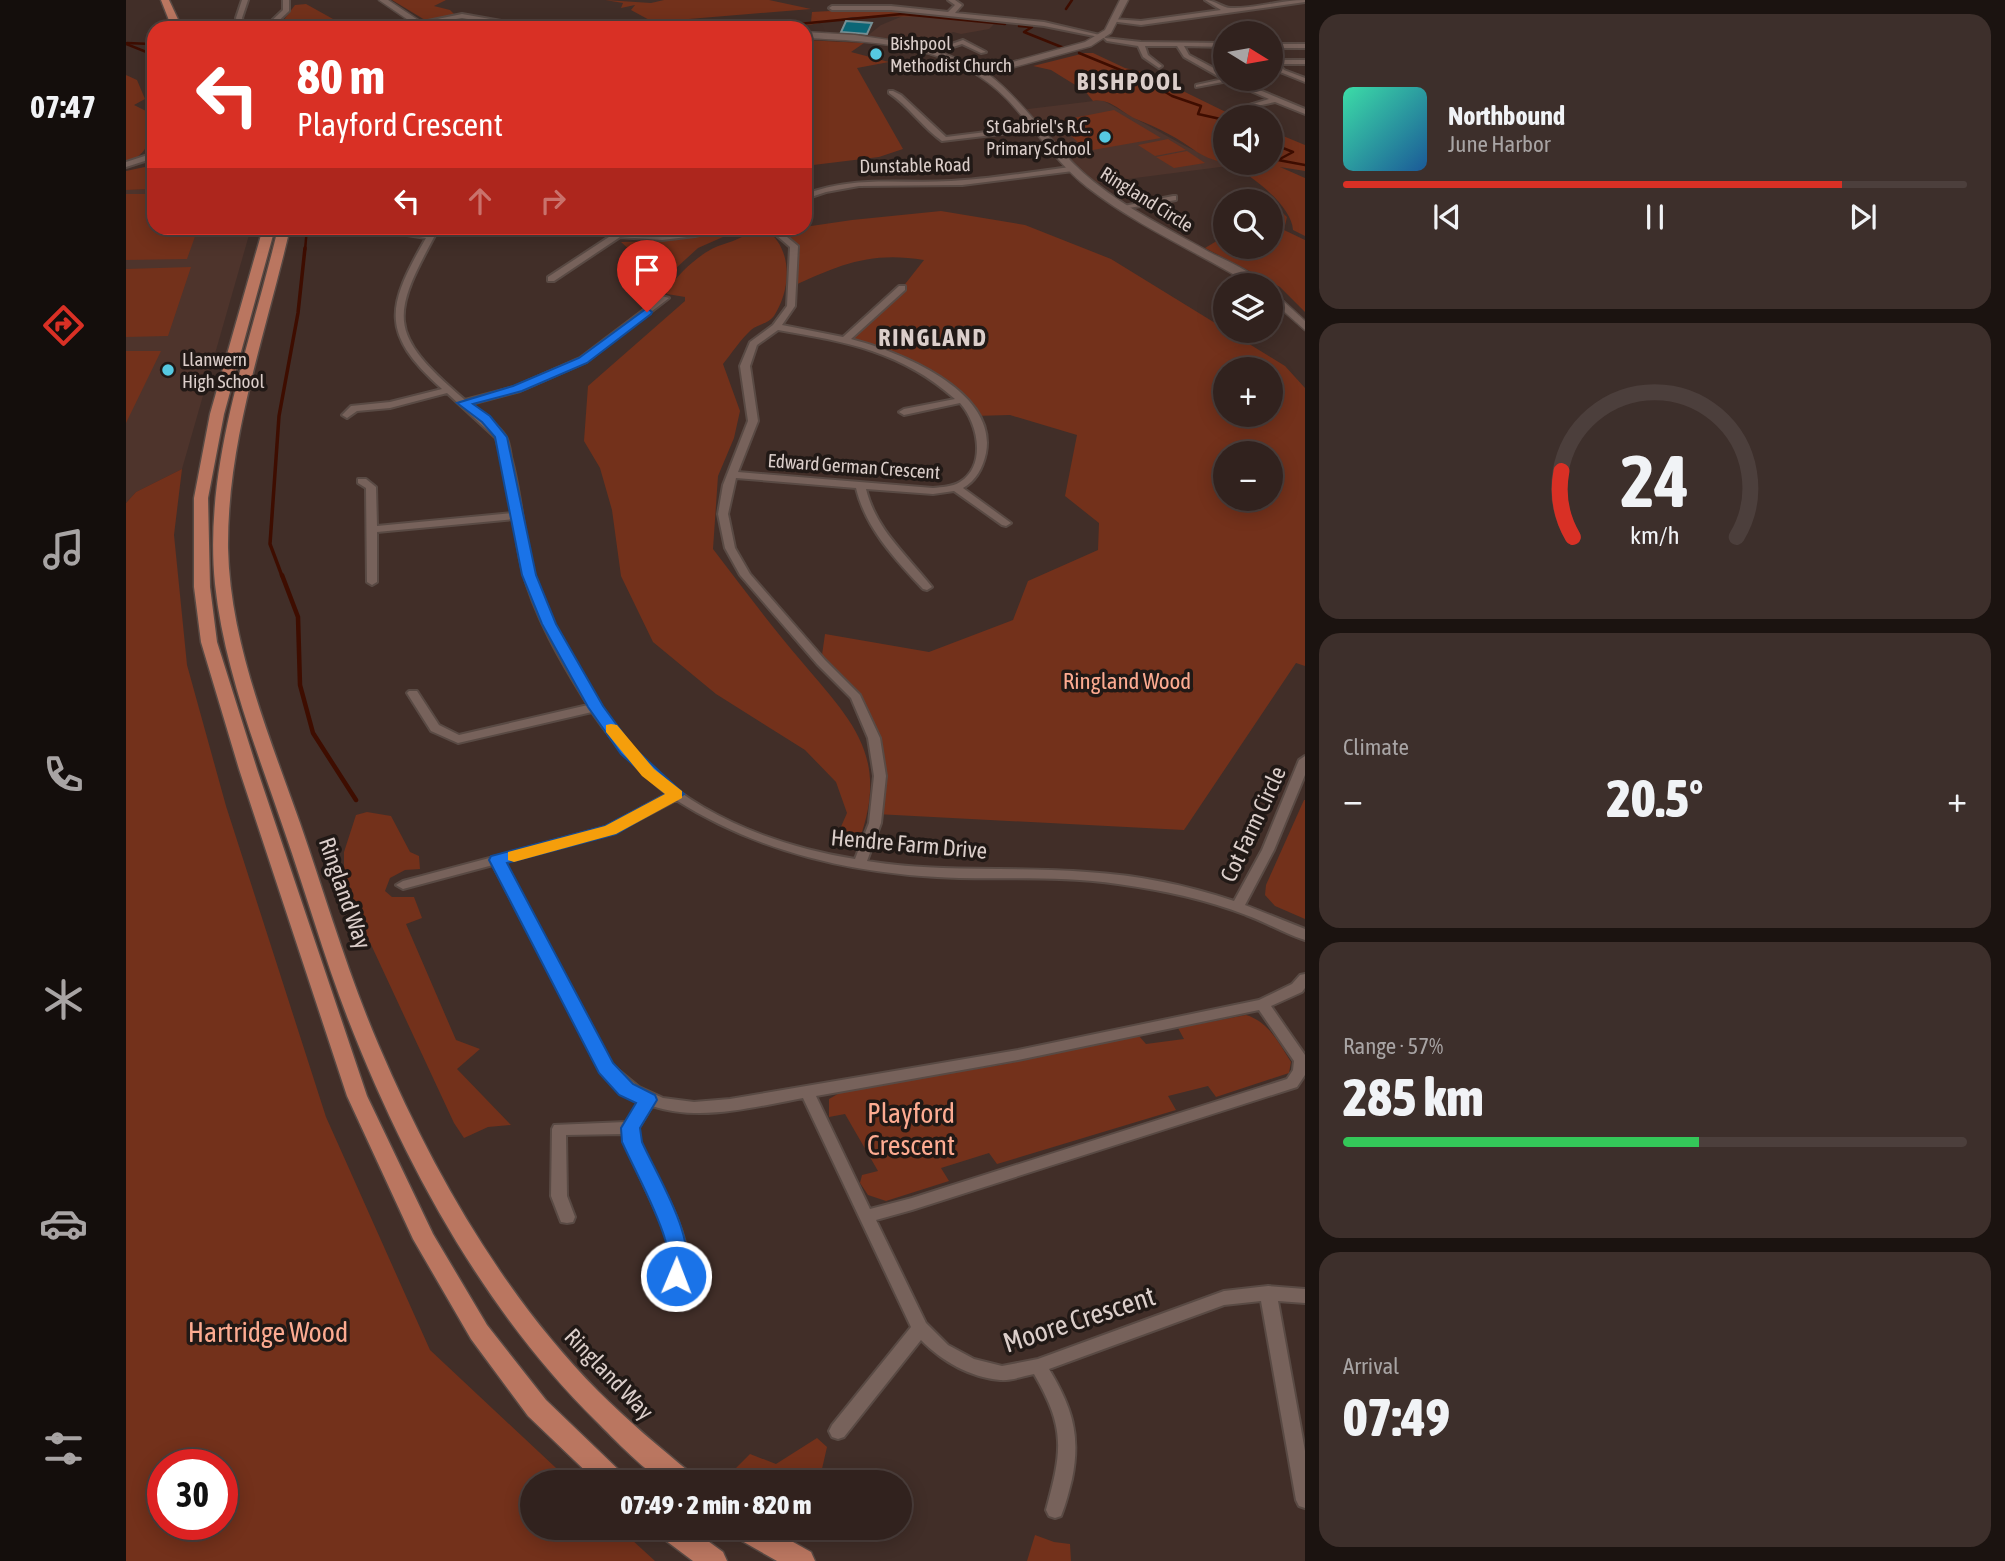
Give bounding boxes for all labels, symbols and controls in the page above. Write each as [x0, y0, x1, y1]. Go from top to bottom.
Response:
north arrow [1213, 21, 1283, 91]
map controls [1213, 21, 1283, 511]
place label: Bishpool Methodist Church [890, 32, 1012, 76]
marker: Bishpool Methodist Church [868, 46, 884, 62]
text: 80 m [297, 48, 385, 104]
icon: left [182, 49, 273, 140]
district label: BISHPOOL [1077, 68, 1183, 95]
text: 07:47 [30, 88, 96, 125]
text: Northbound [1448, 101, 1565, 131]
button: sound [1213, 105, 1283, 175]
text: Playford Crescent [297, 106, 503, 143]
place label: St Gabriel's R.C. Primary School [986, 115, 1091, 159]
marker: St Gabriel's R.C. Primary School [1097, 129, 1113, 145]
text: June Harbor [1448, 131, 1551, 157]
street label: Dunstable Road [859, 153, 971, 177]
street label: Ringland Circle [1097, 162, 1197, 236]
icon: left [388, 182, 426, 220]
icon: ahead [461, 182, 499, 220]
icon: right [534, 182, 572, 220]
button: search [1213, 189, 1283, 259]
icon: previous [1428, 198, 1466, 236]
icon: pause [1636, 198, 1674, 236]
icon: next [1844, 198, 1882, 236]
pin [617, 240, 677, 312]
icon: arrive [628, 251, 666, 289]
button: layers [1213, 273, 1283, 343]
icon: directions [39, 301, 88, 350]
district label: RINGLAND [878, 324, 988, 351]
place label: Llanwern High School [182, 348, 265, 392]
button: + [1213, 357, 1283, 427]
marker: Llanwern High School [160, 362, 176, 378]
text: 24 [1621, 440, 1689, 523]
button: − [1213, 441, 1283, 511]
street label: Edward German Crescent [767, 449, 941, 483]
text: km/h [1630, 521, 1680, 549]
icon: music [39, 525, 88, 574]
park label: Ringland Wood [1063, 668, 1191, 694]
text: Climate [1343, 734, 1409, 760]
icon: phone [39, 750, 88, 799]
street label: Cot Farm Circle [1215, 762, 1291, 886]
text: 20.5° [1607, 768, 1703, 828]
text: − [1343, 777, 1363, 820]
text: + [1947, 777, 1967, 820]
street label: Hendre Farm Drive [830, 824, 988, 864]
street label: Ringland Way [314, 834, 376, 952]
icon: climate [39, 975, 88, 1024]
text: Range · 57% [1343, 1033, 1443, 1059]
text: 285 km [1343, 1067, 1484, 1127]
park label: Playford Crescent [867, 1097, 955, 1161]
icon: car [39, 1199, 88, 1248]
position arrow [639, 1239, 713, 1313]
street label: Moore Crescent [999, 1279, 1159, 1359]
park label: Hartridge Wood [188, 1316, 348, 1348]
street label: Ringland Way [559, 1323, 659, 1425]
text: Arrival [1343, 1353, 1399, 1379]
text: 07:49 [1343, 1387, 1450, 1447]
icon: filters [39, 1424, 88, 1473]
speed limit sign: 30 [147, 1449, 238, 1540]
text: 07:49 · 2 min · 820 m [621, 1490, 811, 1520]

